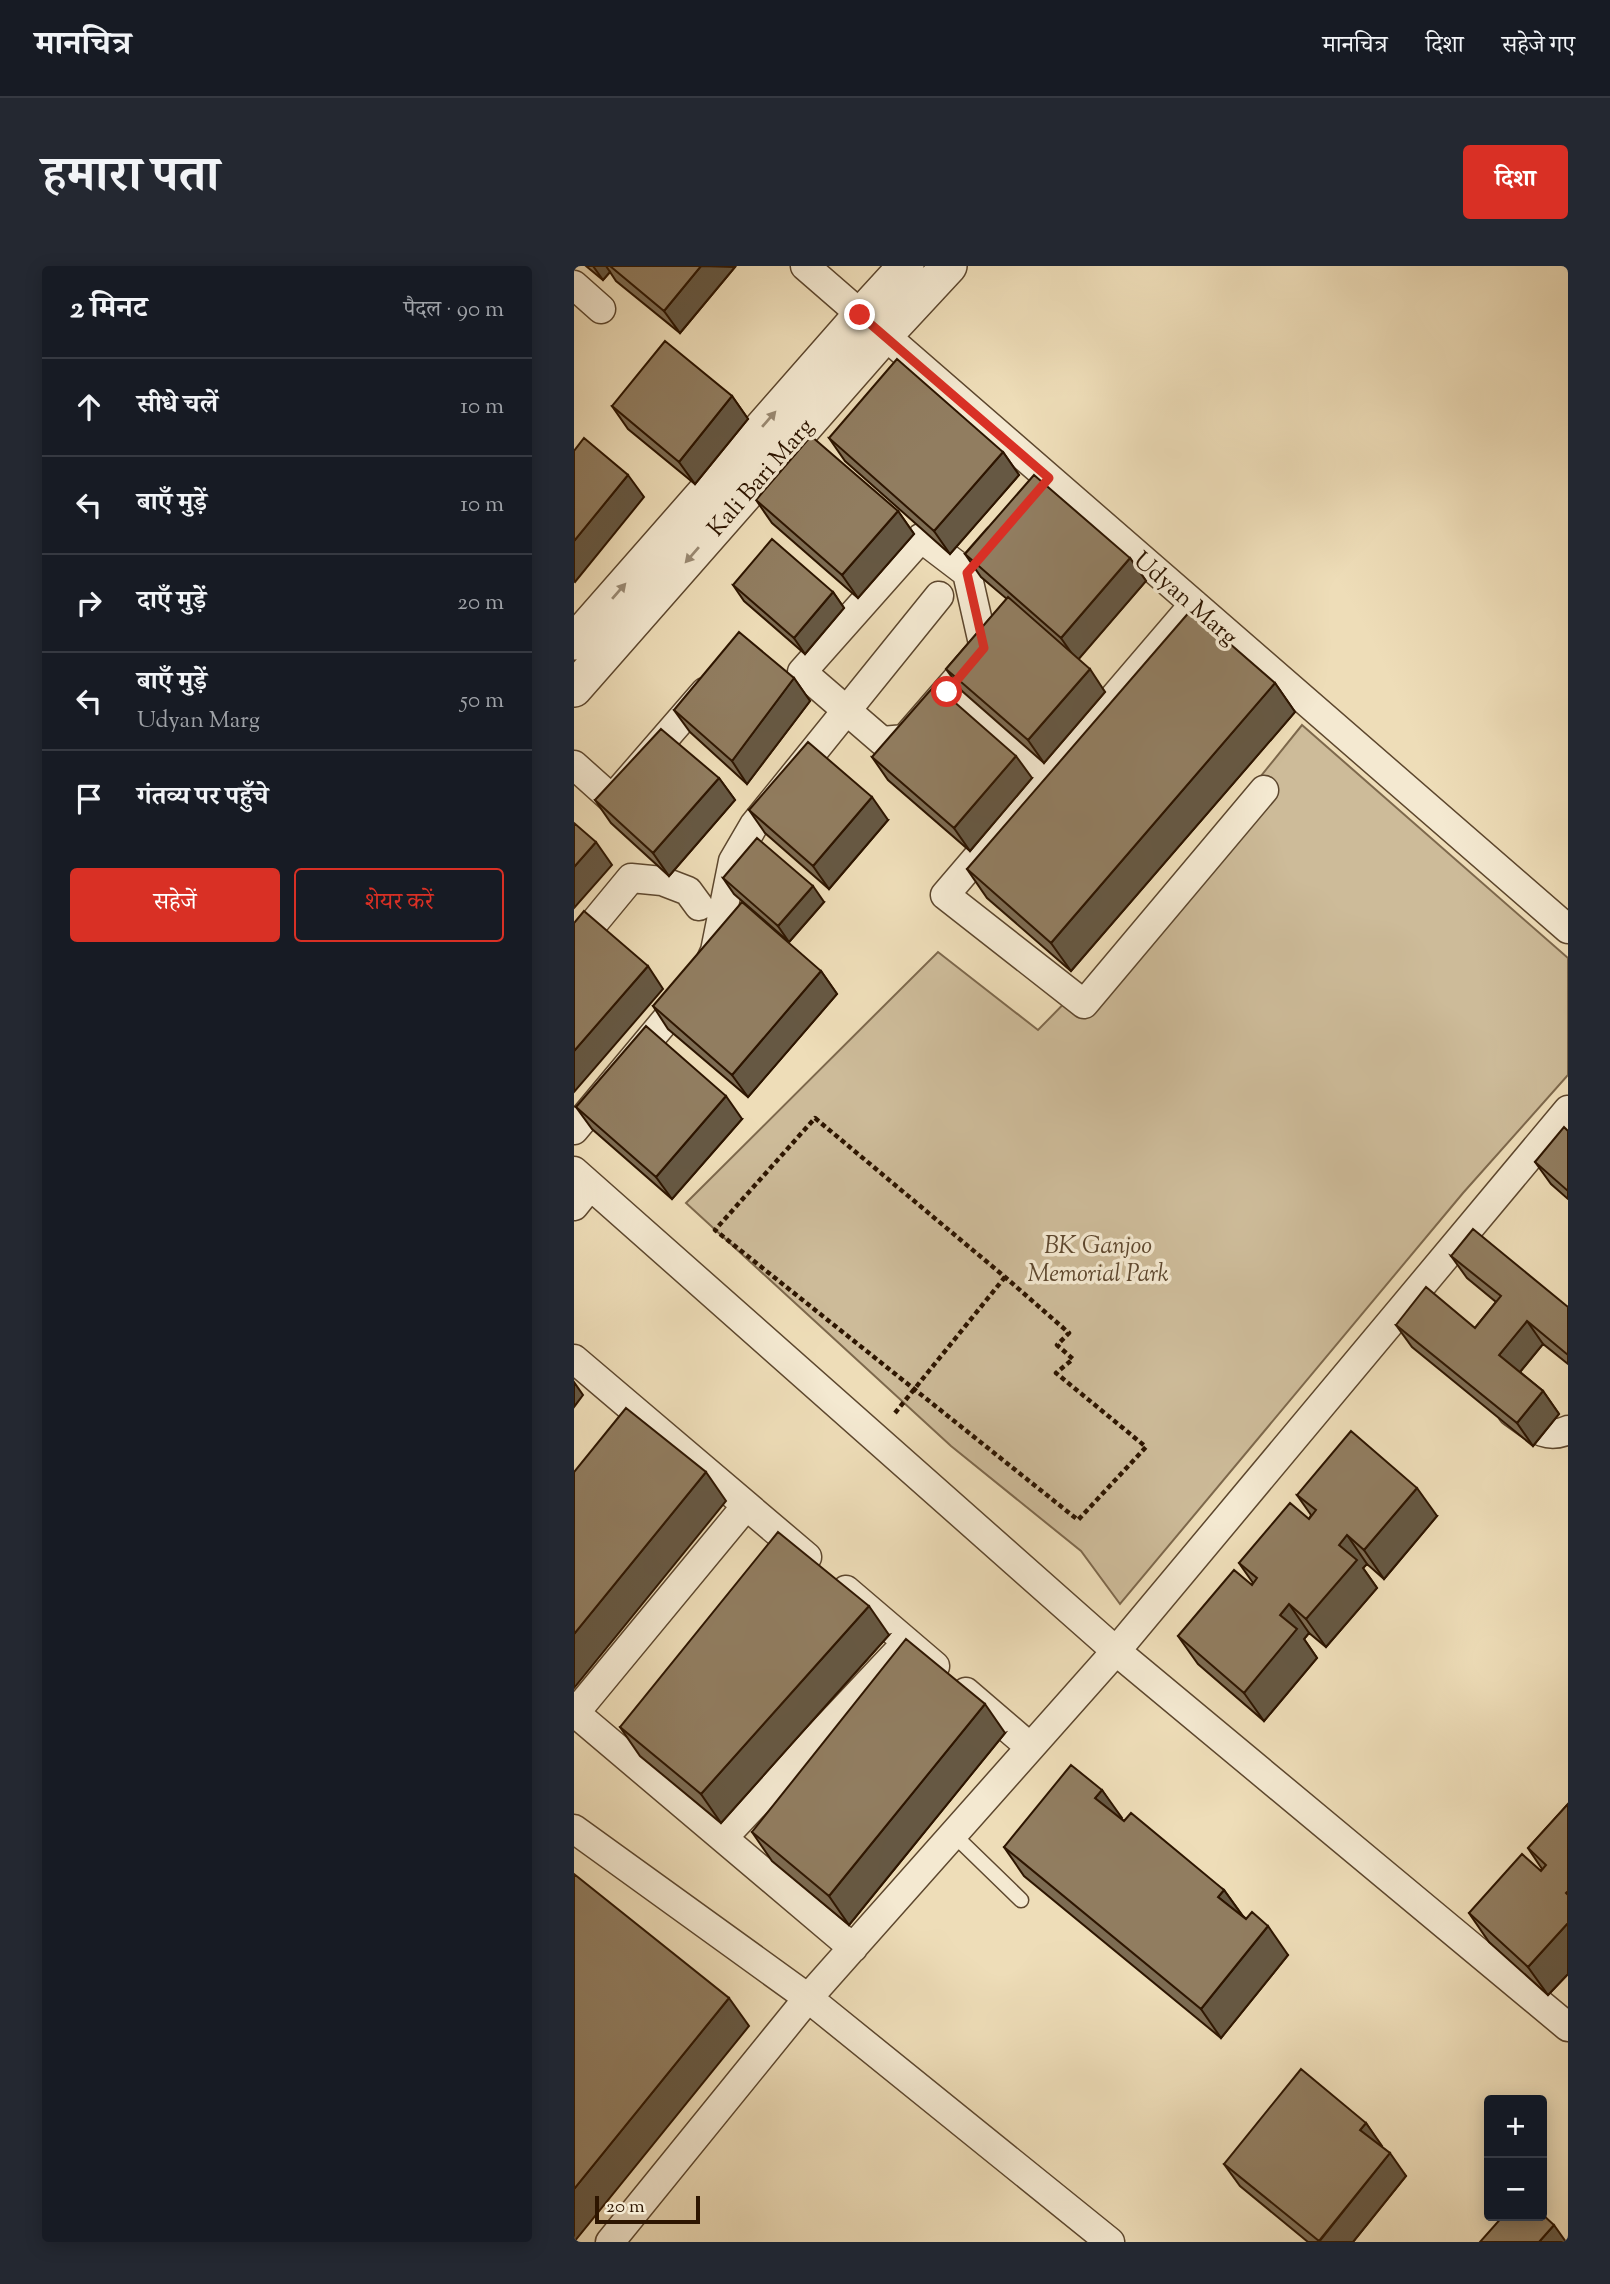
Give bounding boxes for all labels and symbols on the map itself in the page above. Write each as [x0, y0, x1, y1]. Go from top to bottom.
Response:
route end [844, 299, 875, 330]
street label: Kali Bari Marg [700, 411, 823, 545]
one-way arrow [761, 411, 776, 428]
street label: Udyan Marg [1125, 545, 1244, 655]
one-way arrow [684, 546, 700, 564]
one-way arrow [611, 582, 626, 599]
route start [931, 676, 962, 707]
park label: BK Ganjoo Memorial Park [1027, 1230, 1169, 1292]
scale bar [595, 2193, 700, 2225]

